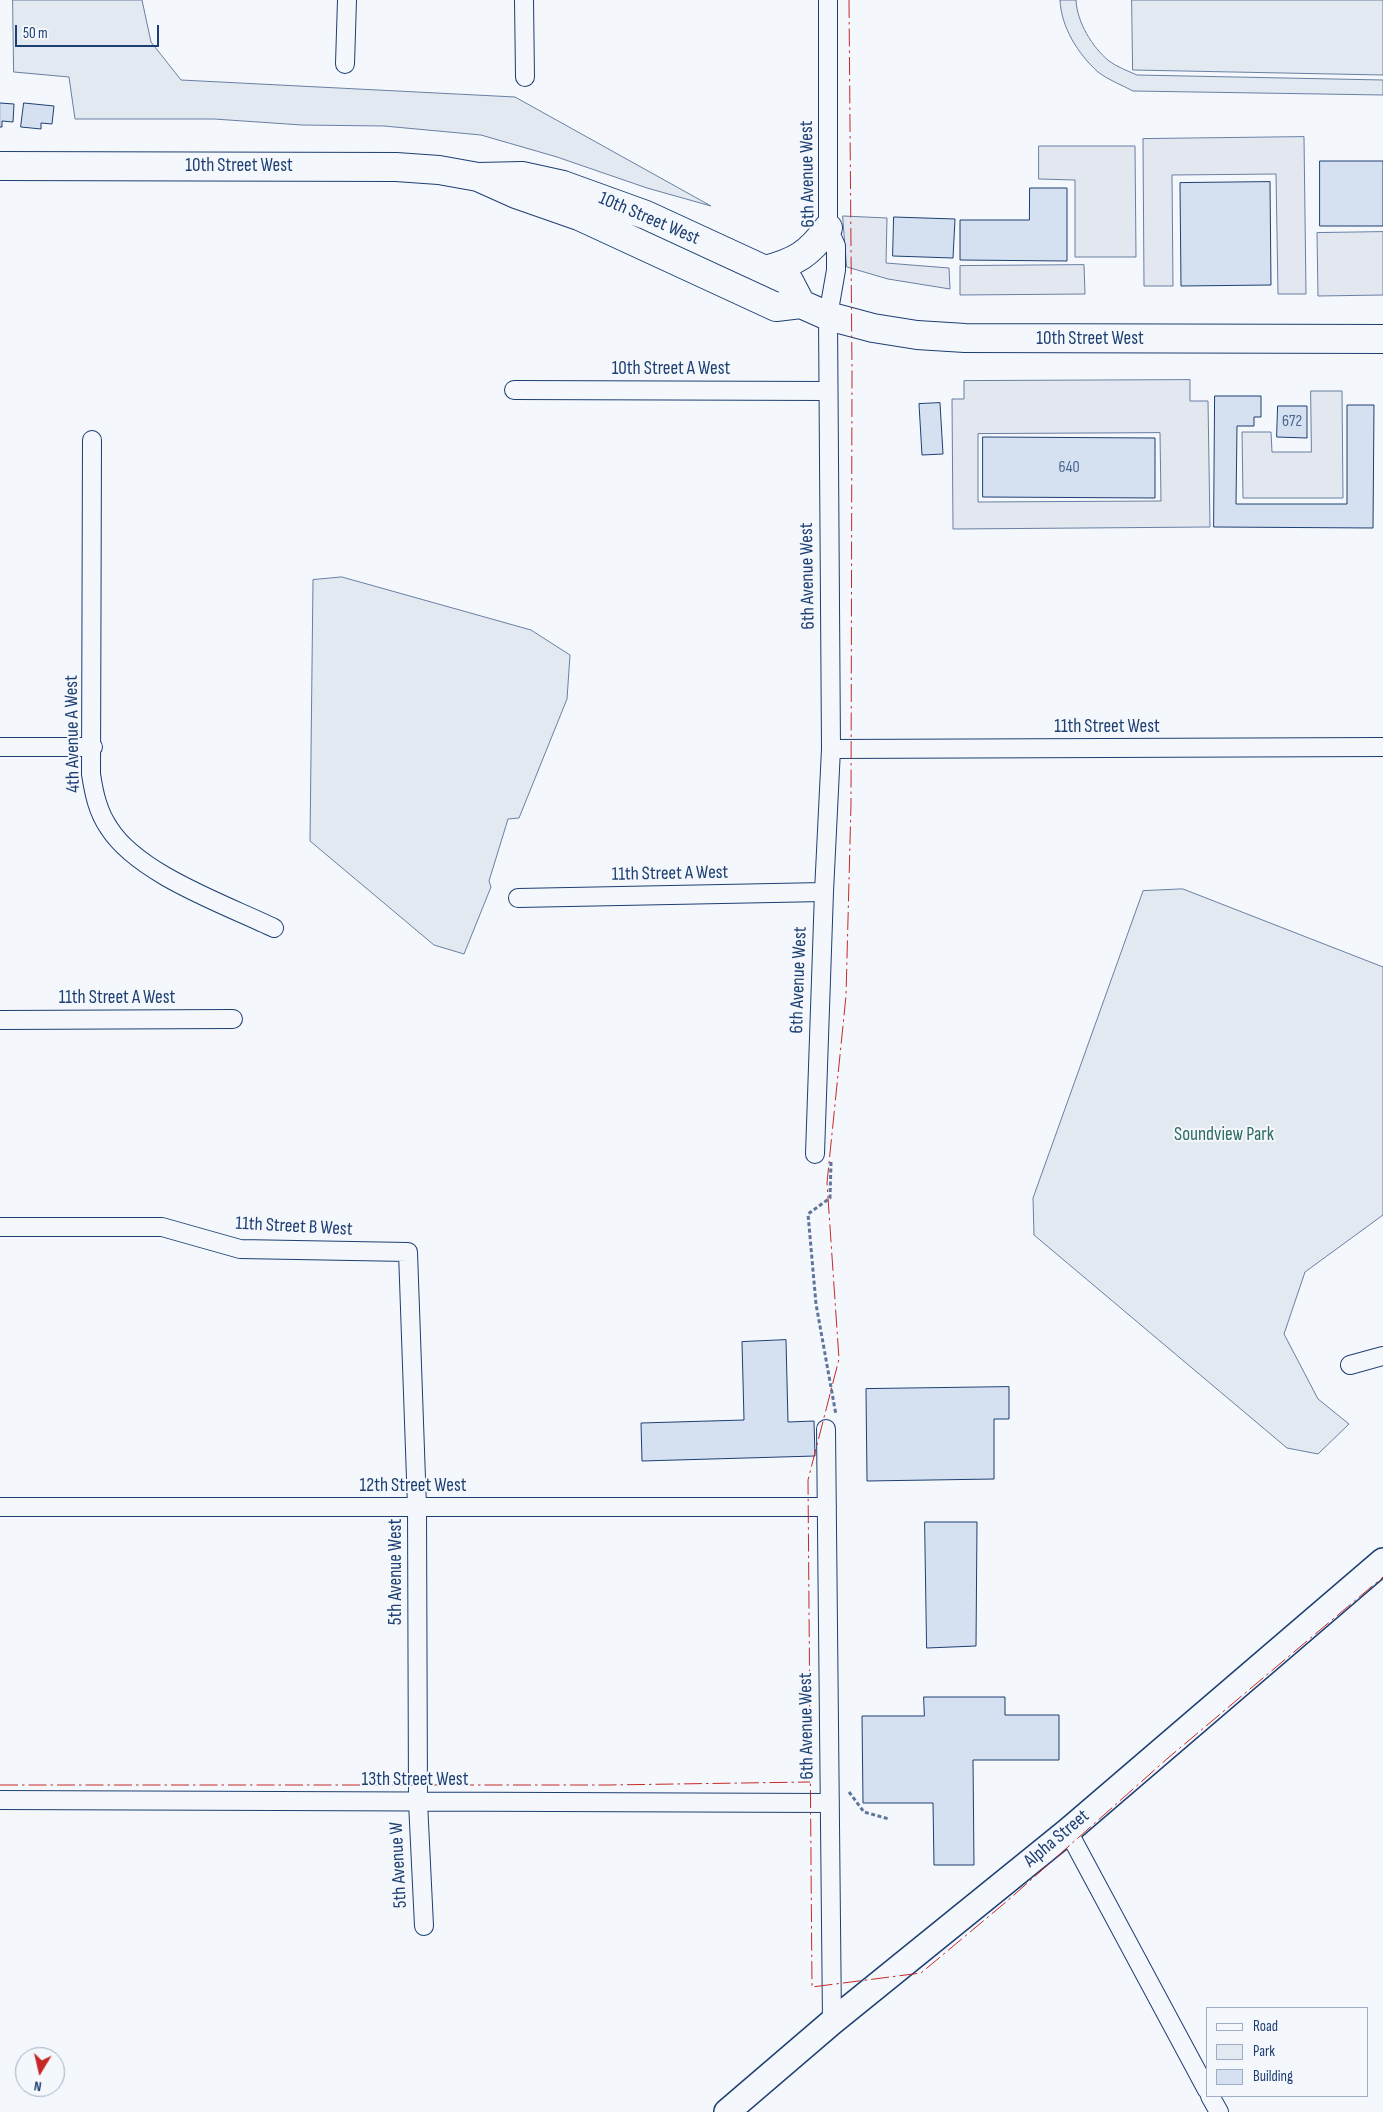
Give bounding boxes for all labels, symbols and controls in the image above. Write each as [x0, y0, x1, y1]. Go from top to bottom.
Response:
scale bar [18, 15, 161, 47]
text: 50 m [23, 24, 48, 43]
street label: 6th Avenue West [796, 120, 820, 228]
street label: 10th Street West [185, 155, 293, 177]
street label: 10th Street West [595, 188, 703, 250]
street label: 10th Street West [1036, 328, 1144, 350]
street label: 10th Street A West [612, 358, 730, 380]
house number: 672 [1282, 412, 1302, 432]
house number: 640 [1058, 458, 1080, 478]
street label: 6th Avenue West [796, 522, 820, 630]
street label: 4th Avenue A West [61, 675, 85, 793]
street label: 11th Street West [1054, 716, 1160, 738]
street label: 11th Street A West [611, 862, 729, 886]
street label: 6th Avenue West [786, 926, 812, 1034]
street label: 11th Street A West [59, 987, 175, 1009]
park label: Soundview Park [1174, 1124, 1274, 1146]
street label: 11th Street B West [235, 1213, 353, 1241]
street label: 12th Street West [359, 1475, 467, 1497]
street label: 5th Avenue West [385, 1519, 407, 1625]
street label: 6th Avenue West [795, 1672, 819, 1780]
street label: 13th Street West [362, 1769, 468, 1791]
street label: Alpha Street [1020, 1805, 1094, 1873]
street label: 5th Avenue W [385, 1821, 413, 1909]
legend [1206, 2007, 1368, 2097]
text: Road [1253, 2017, 1278, 2036]
text: Park [1253, 2042, 1275, 2061]
north arrow [15, 2047, 65, 2097]
text: Building [1253, 2067, 1293, 2086]
text: N [33, 2077, 43, 2095]

